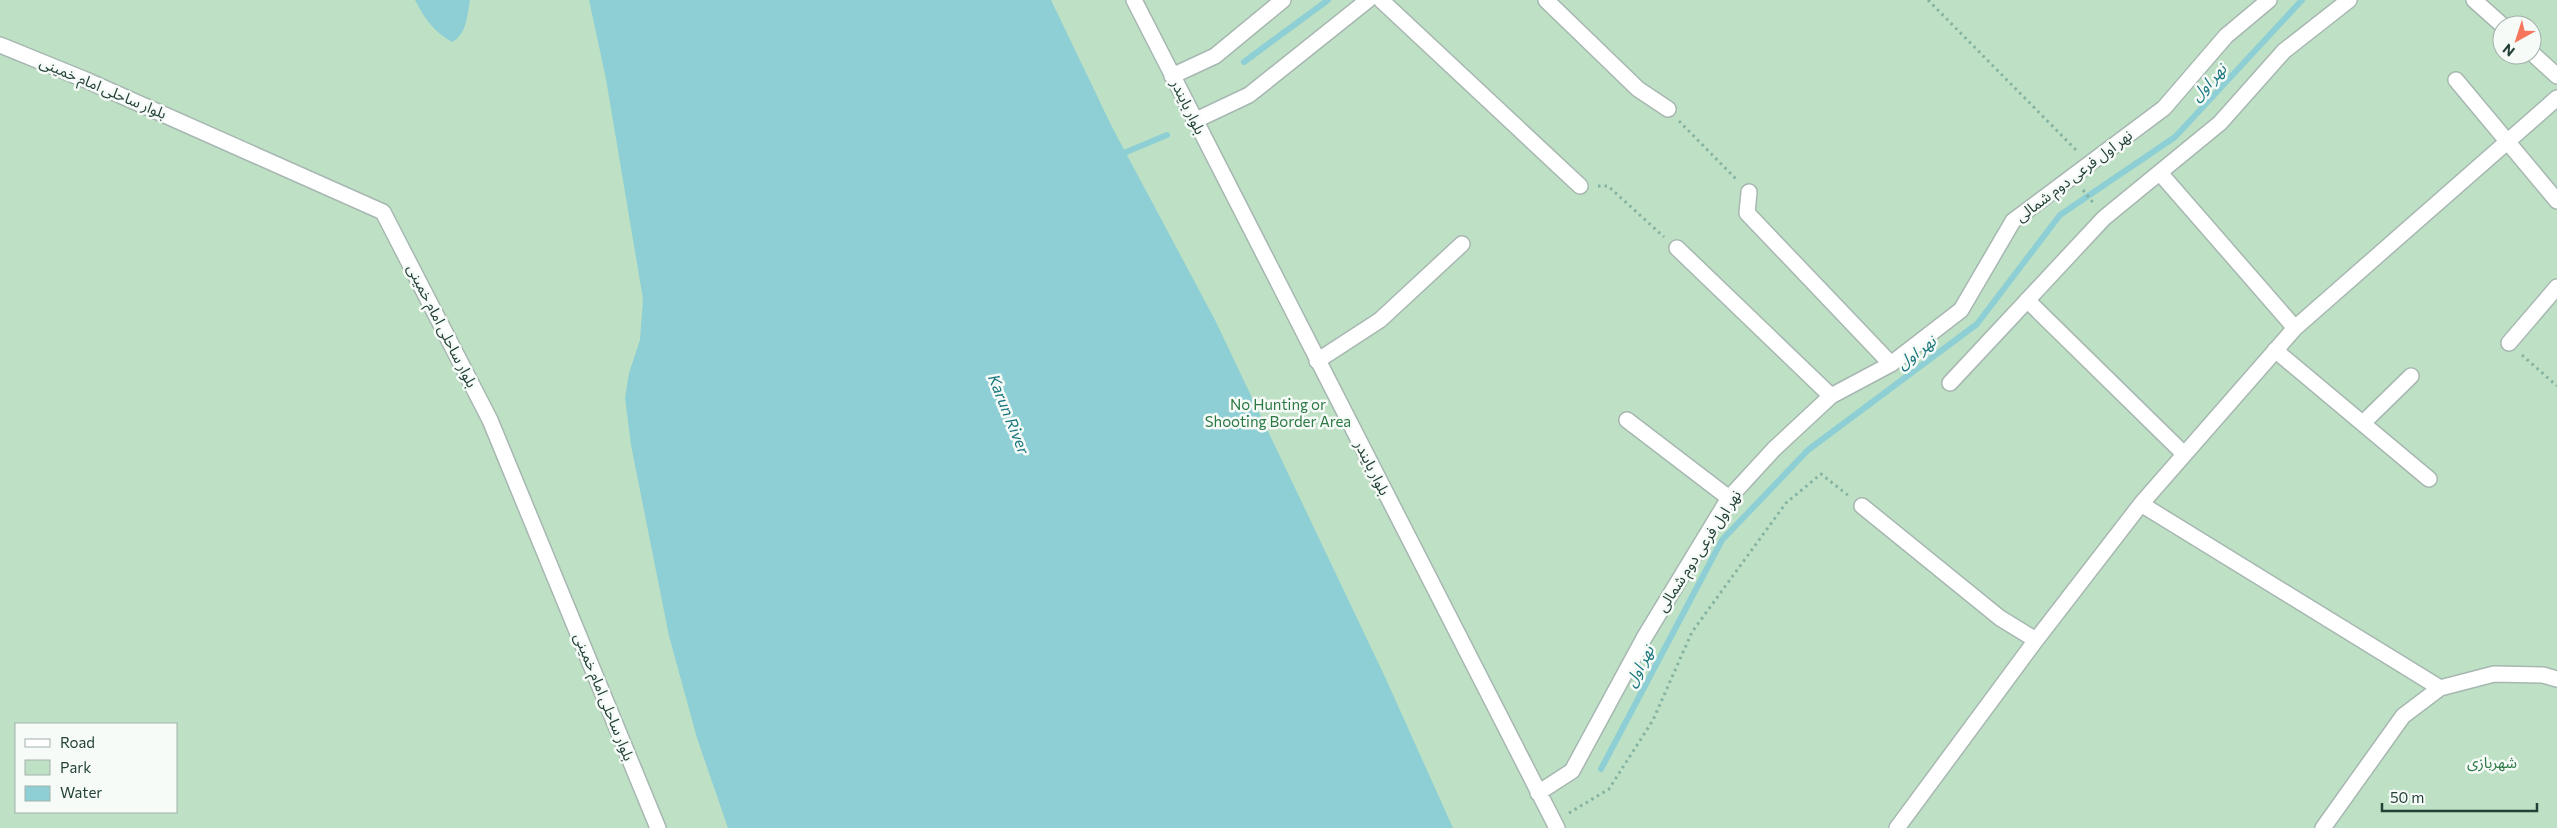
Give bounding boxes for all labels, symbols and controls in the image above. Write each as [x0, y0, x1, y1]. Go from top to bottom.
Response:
north arrow [2492, 15, 2542, 65]
text: N [2499, 41, 2518, 60]
street label: بلوار ساحلی امام خمینی [36, 52, 170, 125]
water label: نهر اول [2186, 58, 2231, 105]
street label: بلوار بایندر [1167, 75, 1210, 137]
street label: نهر اول فرعی دوم شمالی [2011, 125, 2137, 227]
street label: بلوار ساحلی امام خمینی [401, 261, 482, 392]
water label: نهر اول [1892, 330, 1941, 373]
water label: Karun River [985, 371, 1034, 457]
park label: No Hunting or Shooting Border Area [1205, 395, 1351, 430]
street label: بلوار بایندر [1350, 436, 1394, 498]
street label: نهر اول فرعی دوم شمالی [1652, 486, 1747, 616]
street label: بلوار ساحلی امام خمینی [568, 630, 639, 764]
water label: نهر اول [1620, 641, 1659, 690]
legend [15, 723, 178, 813]
text: Road [60, 733, 95, 751]
park label: شهربازی [2467, 753, 2517, 772]
text: Park [60, 758, 91, 776]
scale bar [2382, 780, 2537, 812]
text: Water [60, 783, 102, 801]
text: 50 m [2390, 788, 2424, 806]

